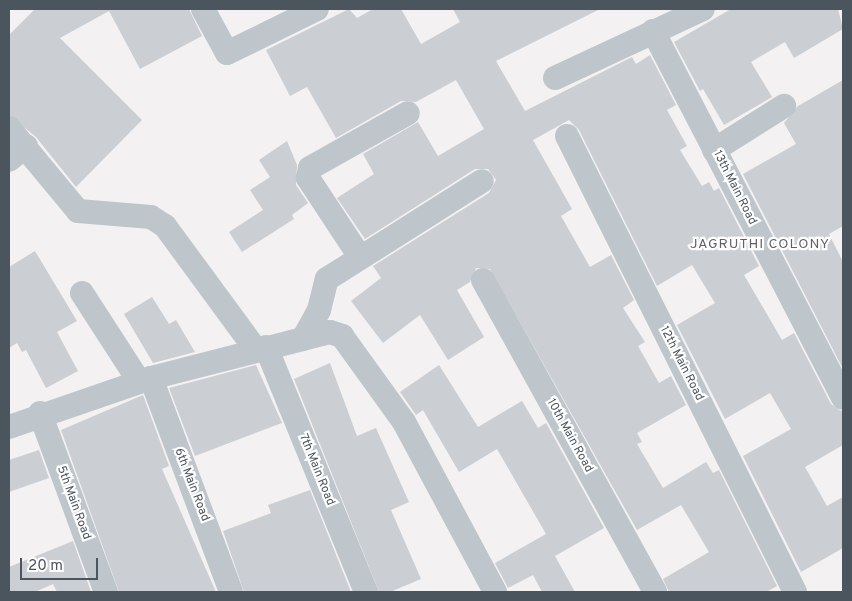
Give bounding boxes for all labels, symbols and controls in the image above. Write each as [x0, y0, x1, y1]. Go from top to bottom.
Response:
street label: 13th Main Road [709, 148, 759, 228]
district label: JAGRUTHI COLONY [688, 237, 832, 253]
street label: 12th Main Road [656, 324, 706, 404]
street label: 10th Main Road [543, 397, 595, 475]
street label: 7th Main Road [295, 432, 337, 508]
street label: 6th Main Road [170, 446, 212, 524]
street label: 5th Main Road [53, 464, 93, 542]
scale bar [22, 548, 100, 580]
text: 20 m [28, 557, 63, 576]

